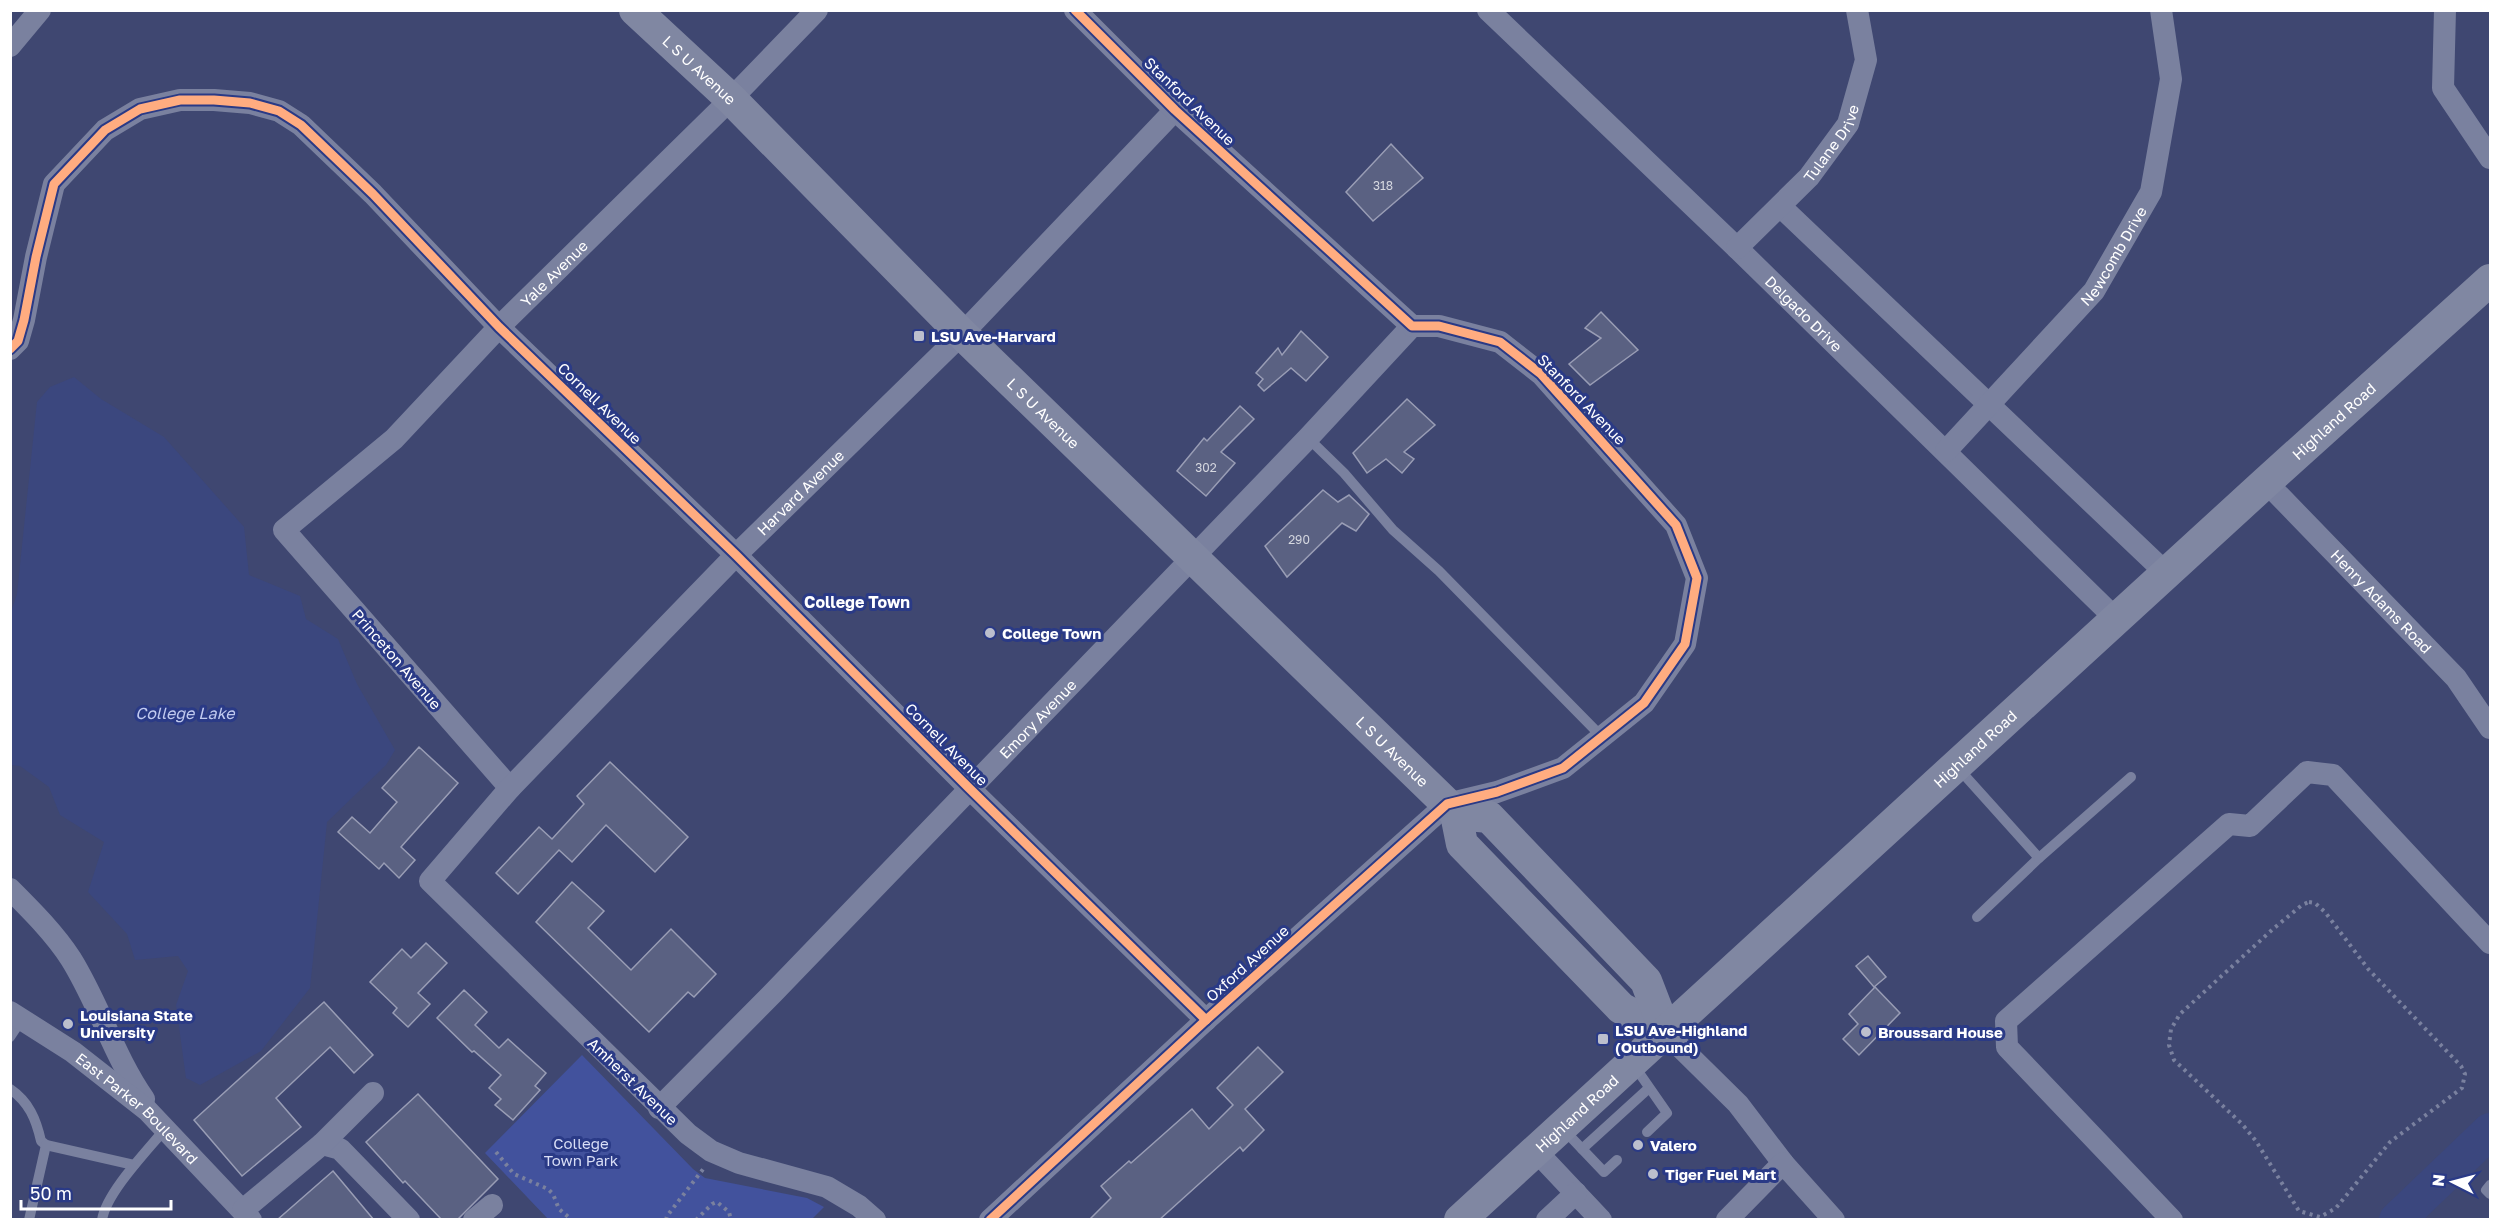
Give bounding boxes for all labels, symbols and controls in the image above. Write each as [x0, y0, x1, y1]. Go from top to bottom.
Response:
street label: L S U Avenue [659, 31, 740, 108]
street label: Stanford Avenue [1141, 53, 1239, 149]
street label: Tulane Drive [1800, 102, 1862, 185]
house number: 318 [1373, 178, 1393, 193]
street label: Newcomb Drive [2076, 203, 2150, 309]
street label: Yale Avenue [516, 236, 591, 310]
street label: Delgado Drive [1762, 272, 1846, 355]
place label: LSU Ave-Harvard [931, 327, 1056, 345]
marker: LSU Ave-Harvard [912, 329, 926, 343]
street label: Stanford Avenue [1534, 350, 1630, 448]
street label: Cornell Avenue [554, 359, 646, 448]
street label: L S U Avenue [1004, 374, 1084, 452]
street label: Highland Road [2288, 379, 2379, 463]
street label: Harvard Avenue [753, 446, 847, 539]
house number: 302 [1195, 460, 1217, 475]
house number: 290 [1288, 532, 1310, 547]
street label: Henry Adams Road [2327, 546, 2436, 657]
district label: College Town [804, 592, 910, 612]
street label: Princeton Avenue [349, 605, 446, 713]
place label: College Town [1002, 624, 1101, 642]
marker: College Town [983, 626, 997, 640]
street label: Emory Avenue [995, 675, 1080, 762]
street label: Cornell Avenue [902, 699, 992, 789]
water label: College Lake [135, 703, 236, 723]
street label: Highland Road [1930, 706, 2020, 791]
street label: L S U Avenue [1353, 712, 1433, 790]
street label: Oxford Avenue [1202, 921, 1292, 1005]
place label: Louisiana State University [80, 1006, 193, 1041]
marker: Louisiana State University [61, 1017, 75, 1031]
place label: LSU Ave-Highland (Outbound) [1615, 1021, 1747, 1056]
place label: Broussard House [1878, 1023, 2003, 1041]
marker: Broussard House [1859, 1025, 1873, 1039]
marker: LSU Ave-Highland (Outbound) [1596, 1032, 1610, 1046]
street label: Amherst Avenue [584, 1034, 682, 1129]
street label: East Parker Boulevard [72, 1049, 202, 1167]
street label: Highland Road [1531, 1071, 1622, 1156]
park label: College Town Park [544, 1134, 619, 1169]
place label: Valero [1650, 1136, 1697, 1154]
marker: Valero [1631, 1138, 1645, 1152]
north arrow [2423, 1152, 2483, 1212]
place label: Tiger Fuel Mart [1665, 1165, 1776, 1183]
marker: Tiger Fuel Mart [1646, 1167, 1660, 1181]
scale bar [21, 1173, 171, 1211]
text: N [2428, 1173, 2449, 1188]
text: 50 m [30, 1182, 72, 1204]

